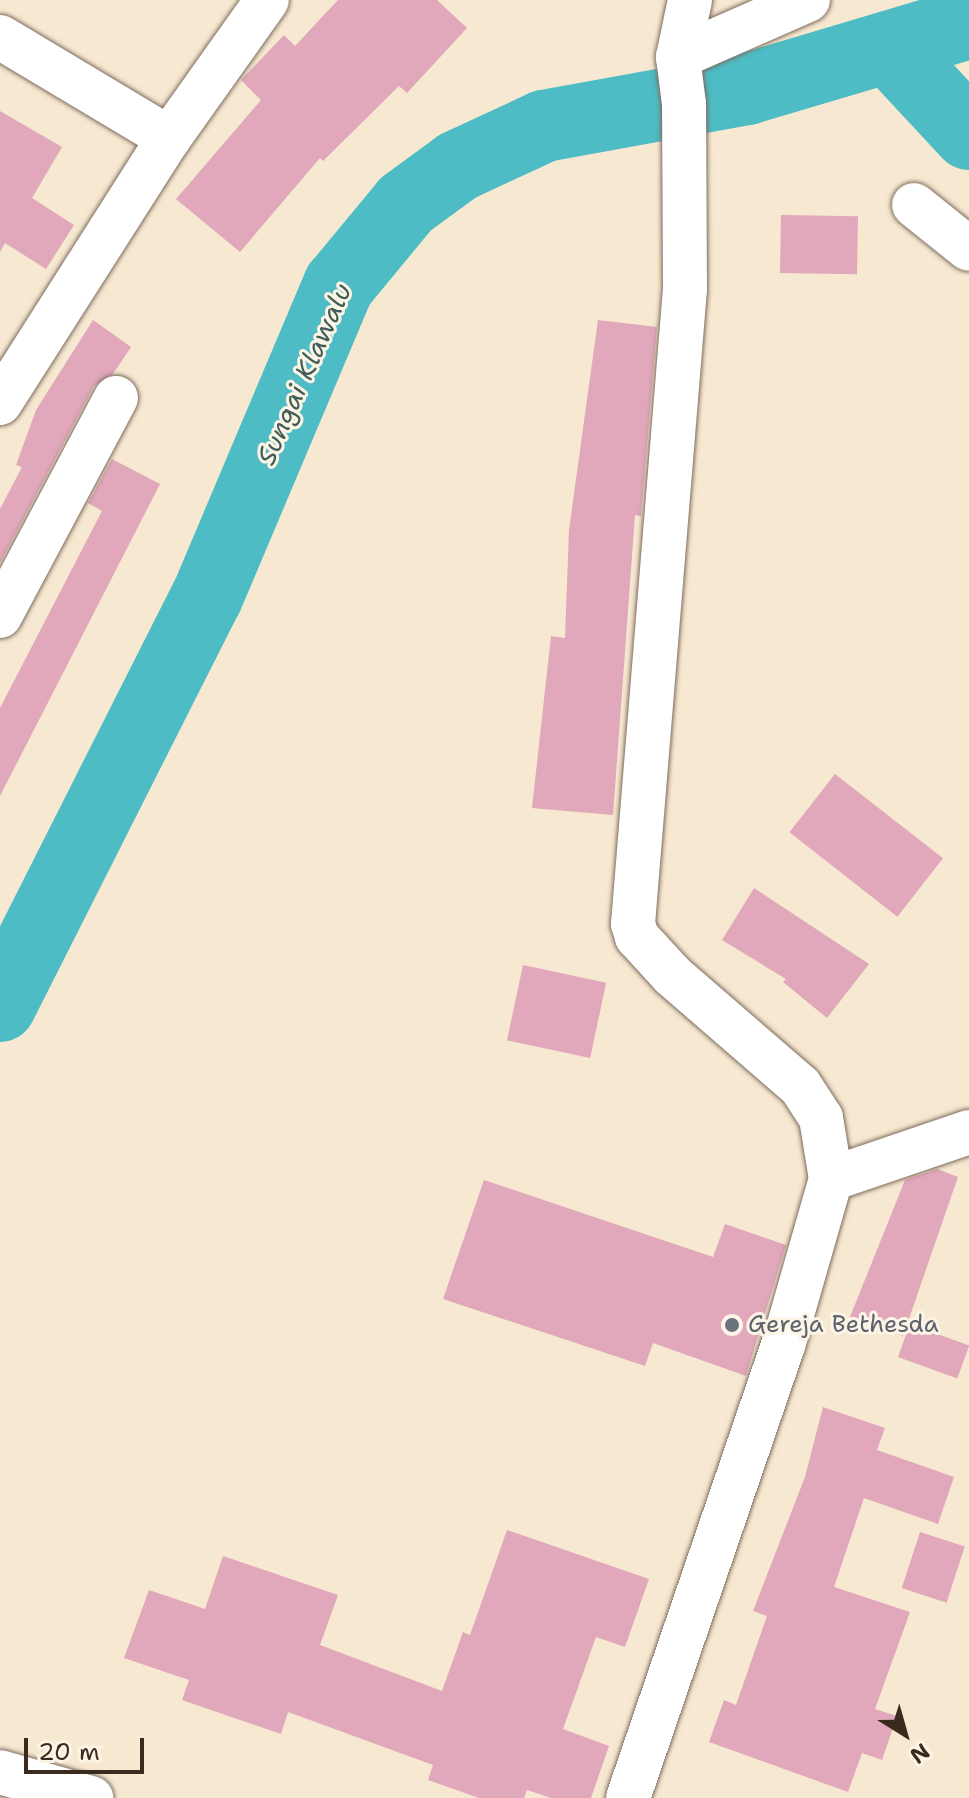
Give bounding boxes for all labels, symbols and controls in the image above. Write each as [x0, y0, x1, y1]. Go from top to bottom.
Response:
water label: Sungai Klawalu [250, 279, 358, 469]
place label: Gereja Bethesda [748, 1311, 939, 1339]
marker: Gereja Bethesda [723, 1316, 741, 1334]
north arrow [865, 1694, 945, 1774]
scale bar [28, 1722, 148, 1772]
text: 20 m [38, 1736, 100, 1768]
text: N [904, 1737, 935, 1770]

